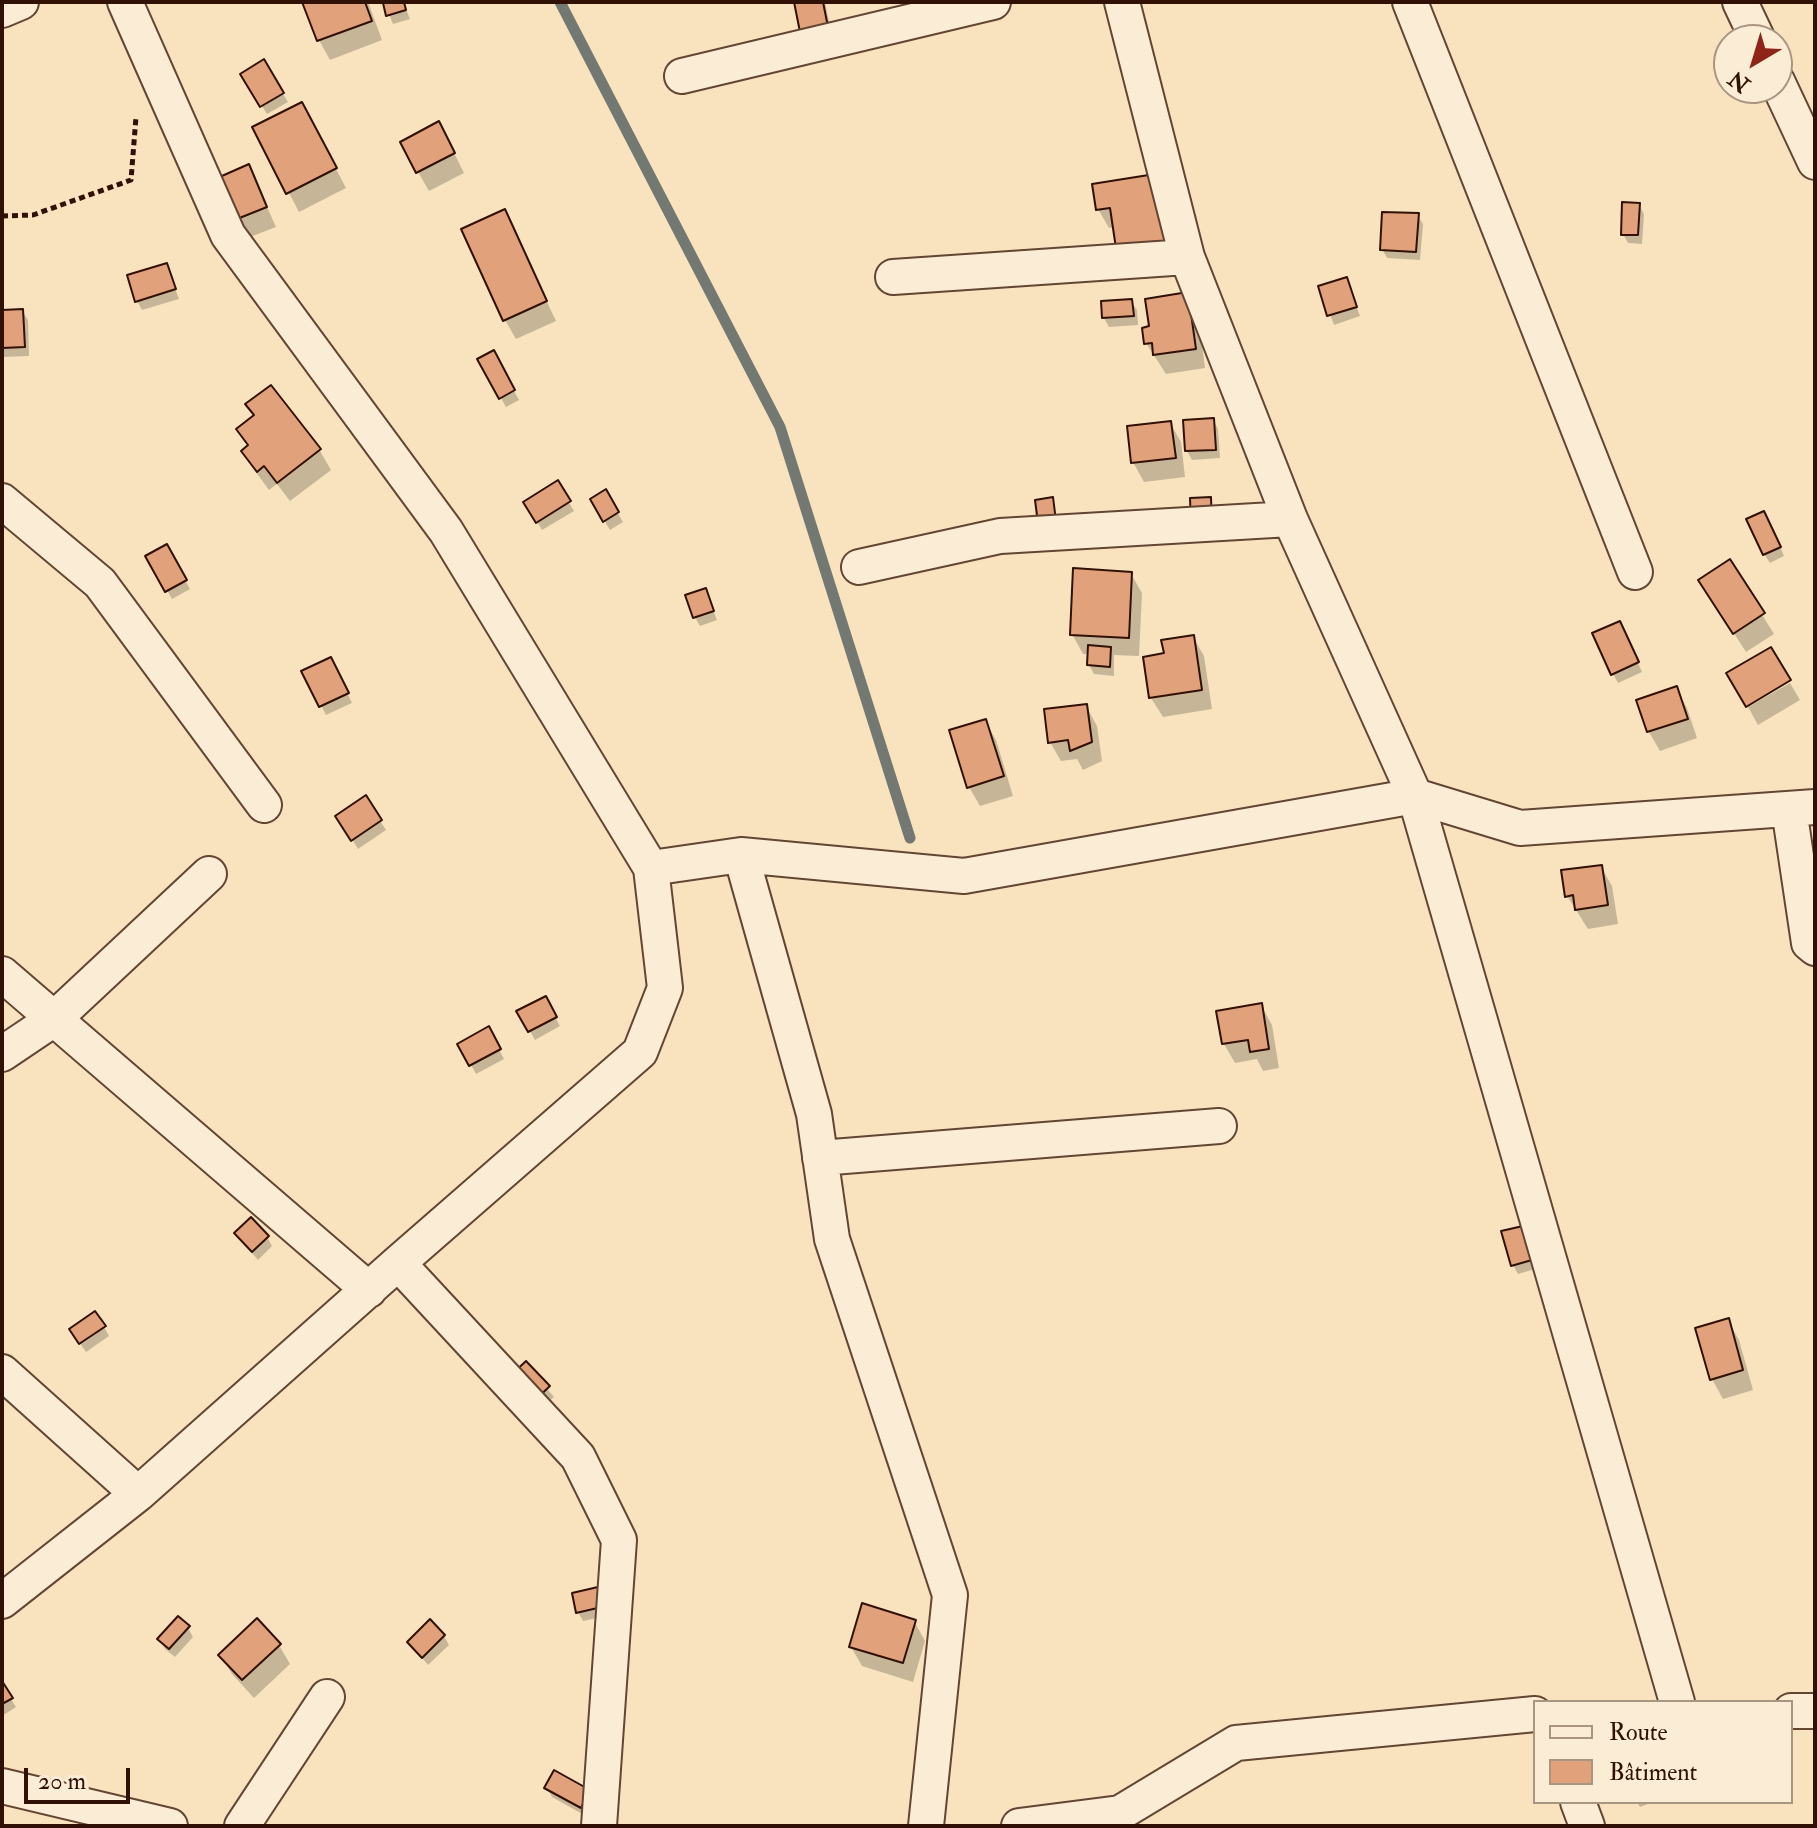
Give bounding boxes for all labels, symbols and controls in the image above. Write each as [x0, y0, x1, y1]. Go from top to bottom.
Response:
north arrow [1713, 24, 1793, 104]
text: N [1723, 64, 1756, 98]
legend [1533, 1700, 1793, 1804]
text: Route [1609, 1717, 1668, 1748]
scale bar [28, 1752, 134, 1802]
text: Bâtiment [1609, 1757, 1697, 1788]
text: 20 m [38, 1766, 86, 1797]

